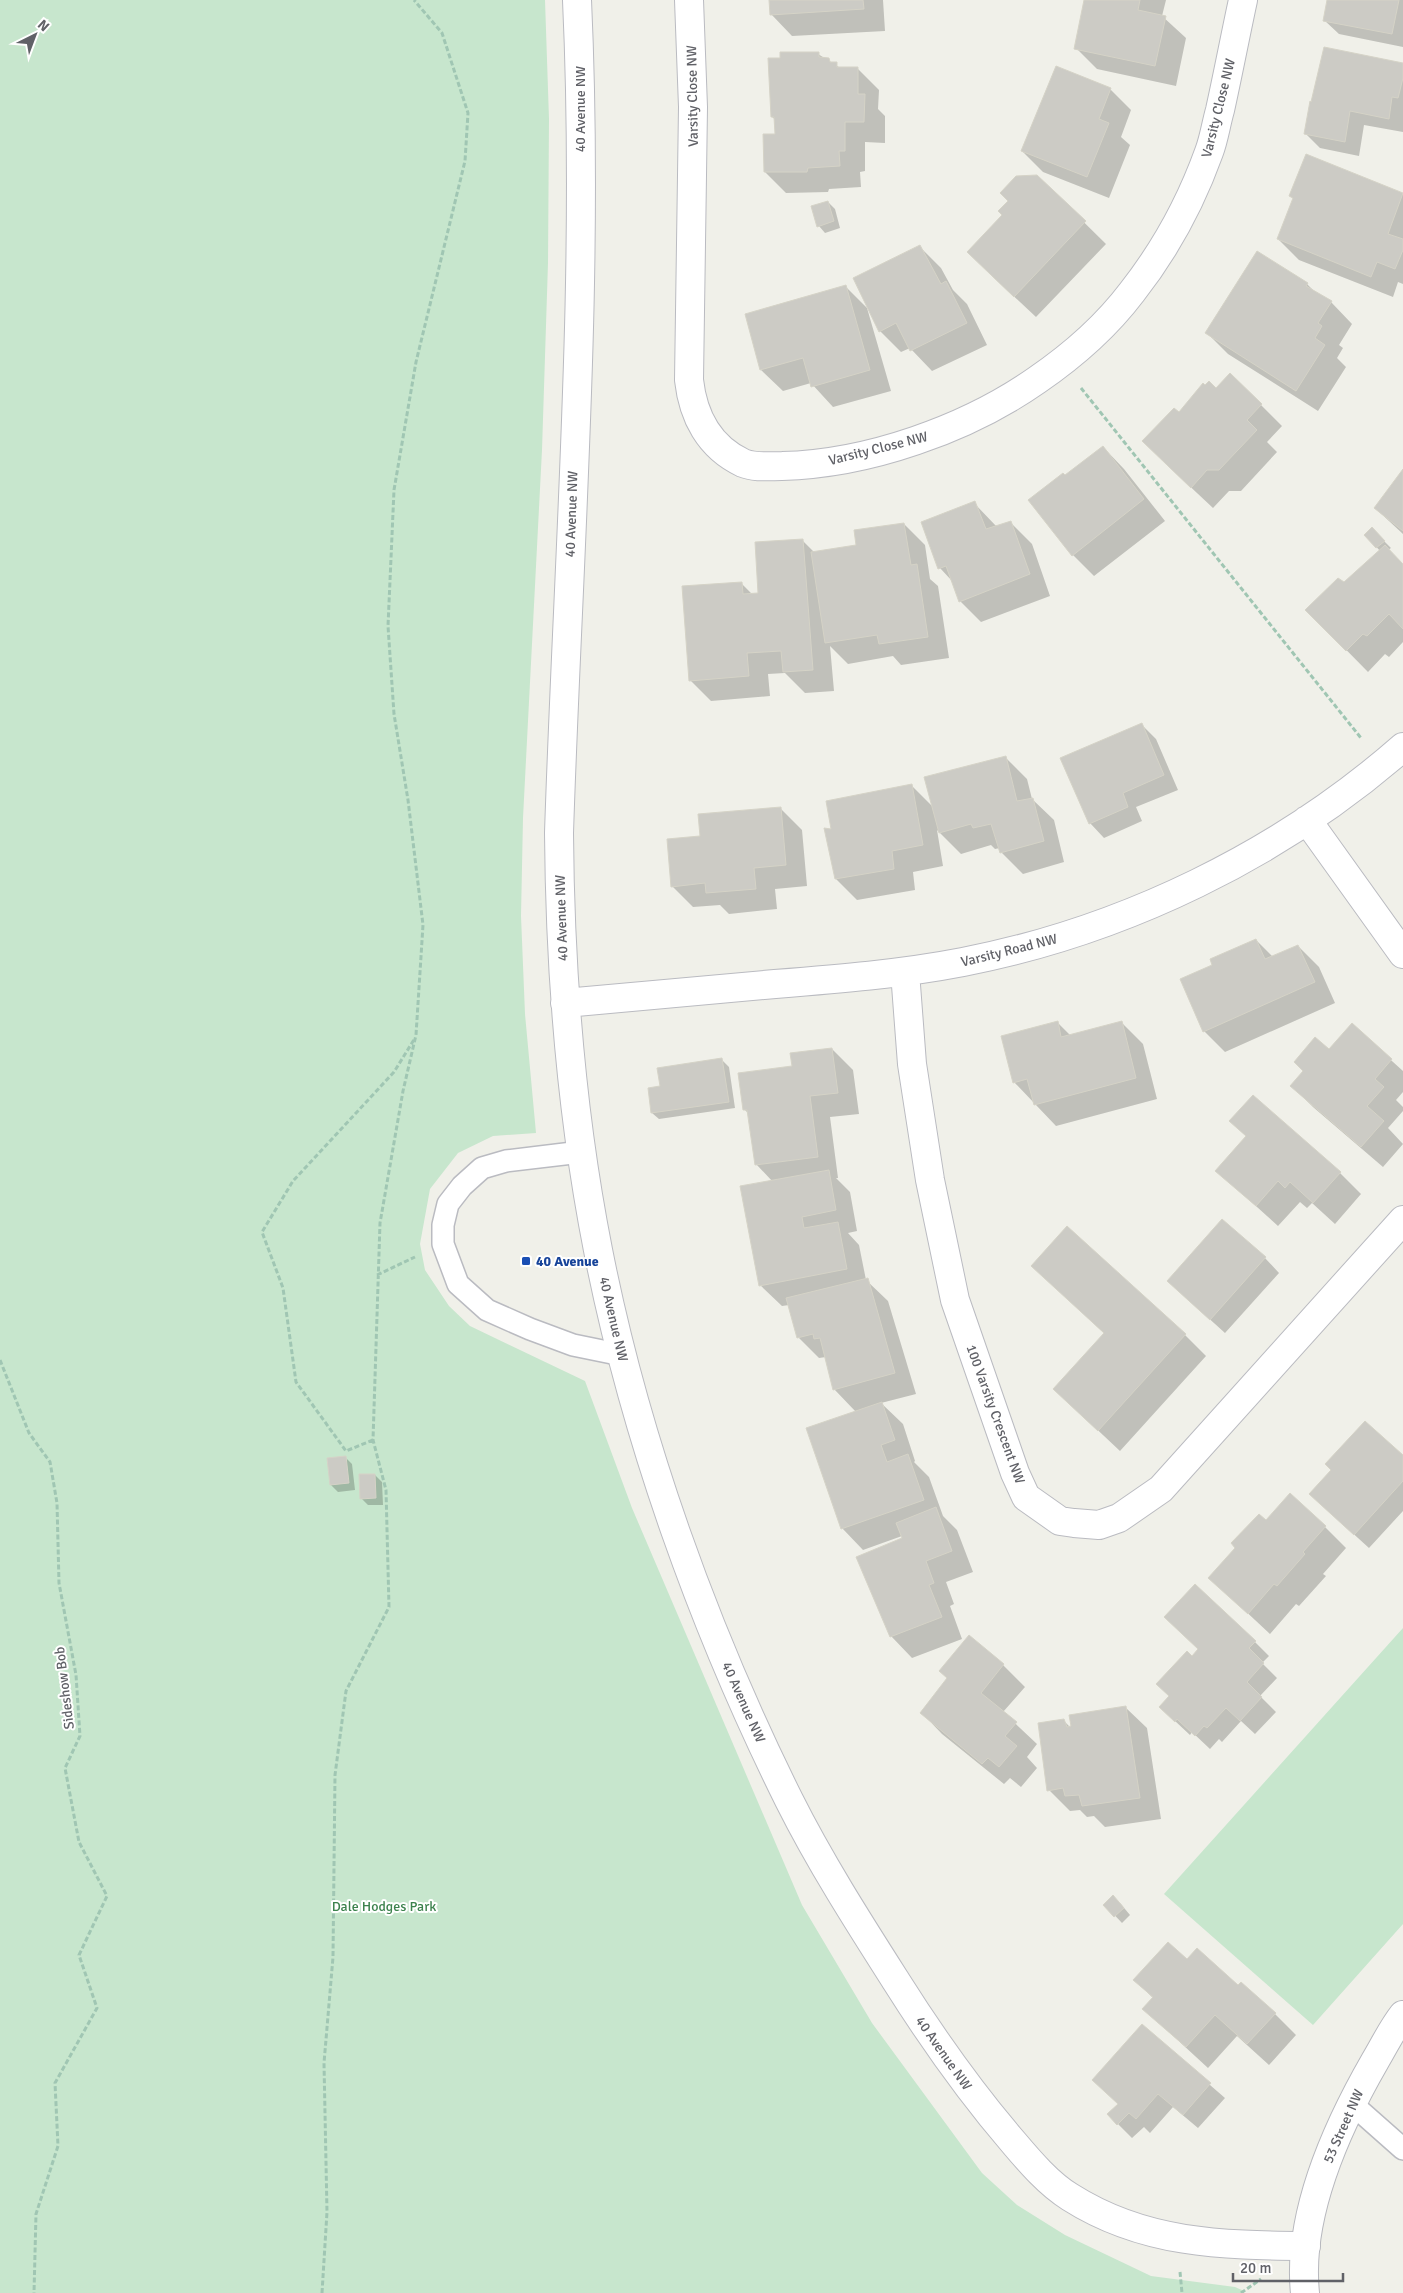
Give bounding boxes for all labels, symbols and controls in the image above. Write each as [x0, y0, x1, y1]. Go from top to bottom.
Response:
north arrow [10, 10, 60, 60]
text: N [34, 16, 53, 35]
street label: Varsity Close NW [683, 45, 702, 147]
street label: Varsity Close NW [1198, 57, 1239, 159]
street label: 40 Avenue NW [572, 66, 589, 152]
street label: Varsity Close NW [827, 428, 930, 469]
street label: 40 Avenue NW [561, 470, 582, 558]
street label: 40 Avenue NW [551, 874, 572, 962]
street label: Varsity Road NW [959, 930, 1059, 971]
place label: 40 Avenue [536, 1253, 599, 1270]
marker: 40 Avenue [520, 1255, 532, 1267]
street label: 40 Avenue NW [596, 1275, 632, 1363]
street label: 100 Varsity Crescent NW [962, 1342, 1029, 1486]
street label: Sideshow Bob [51, 1646, 78, 1730]
street label: 40 Avenue NW [718, 1659, 769, 1745]
park label: Dale Hodges Park [332, 1898, 436, 1915]
street label: 40 Avenue NW [912, 2013, 975, 2094]
street label: 53 Street NW [1320, 2086, 1367, 2166]
scale bar [1233, 2250, 1343, 2282]
text: 20 m [1240, 2259, 1271, 2277]

